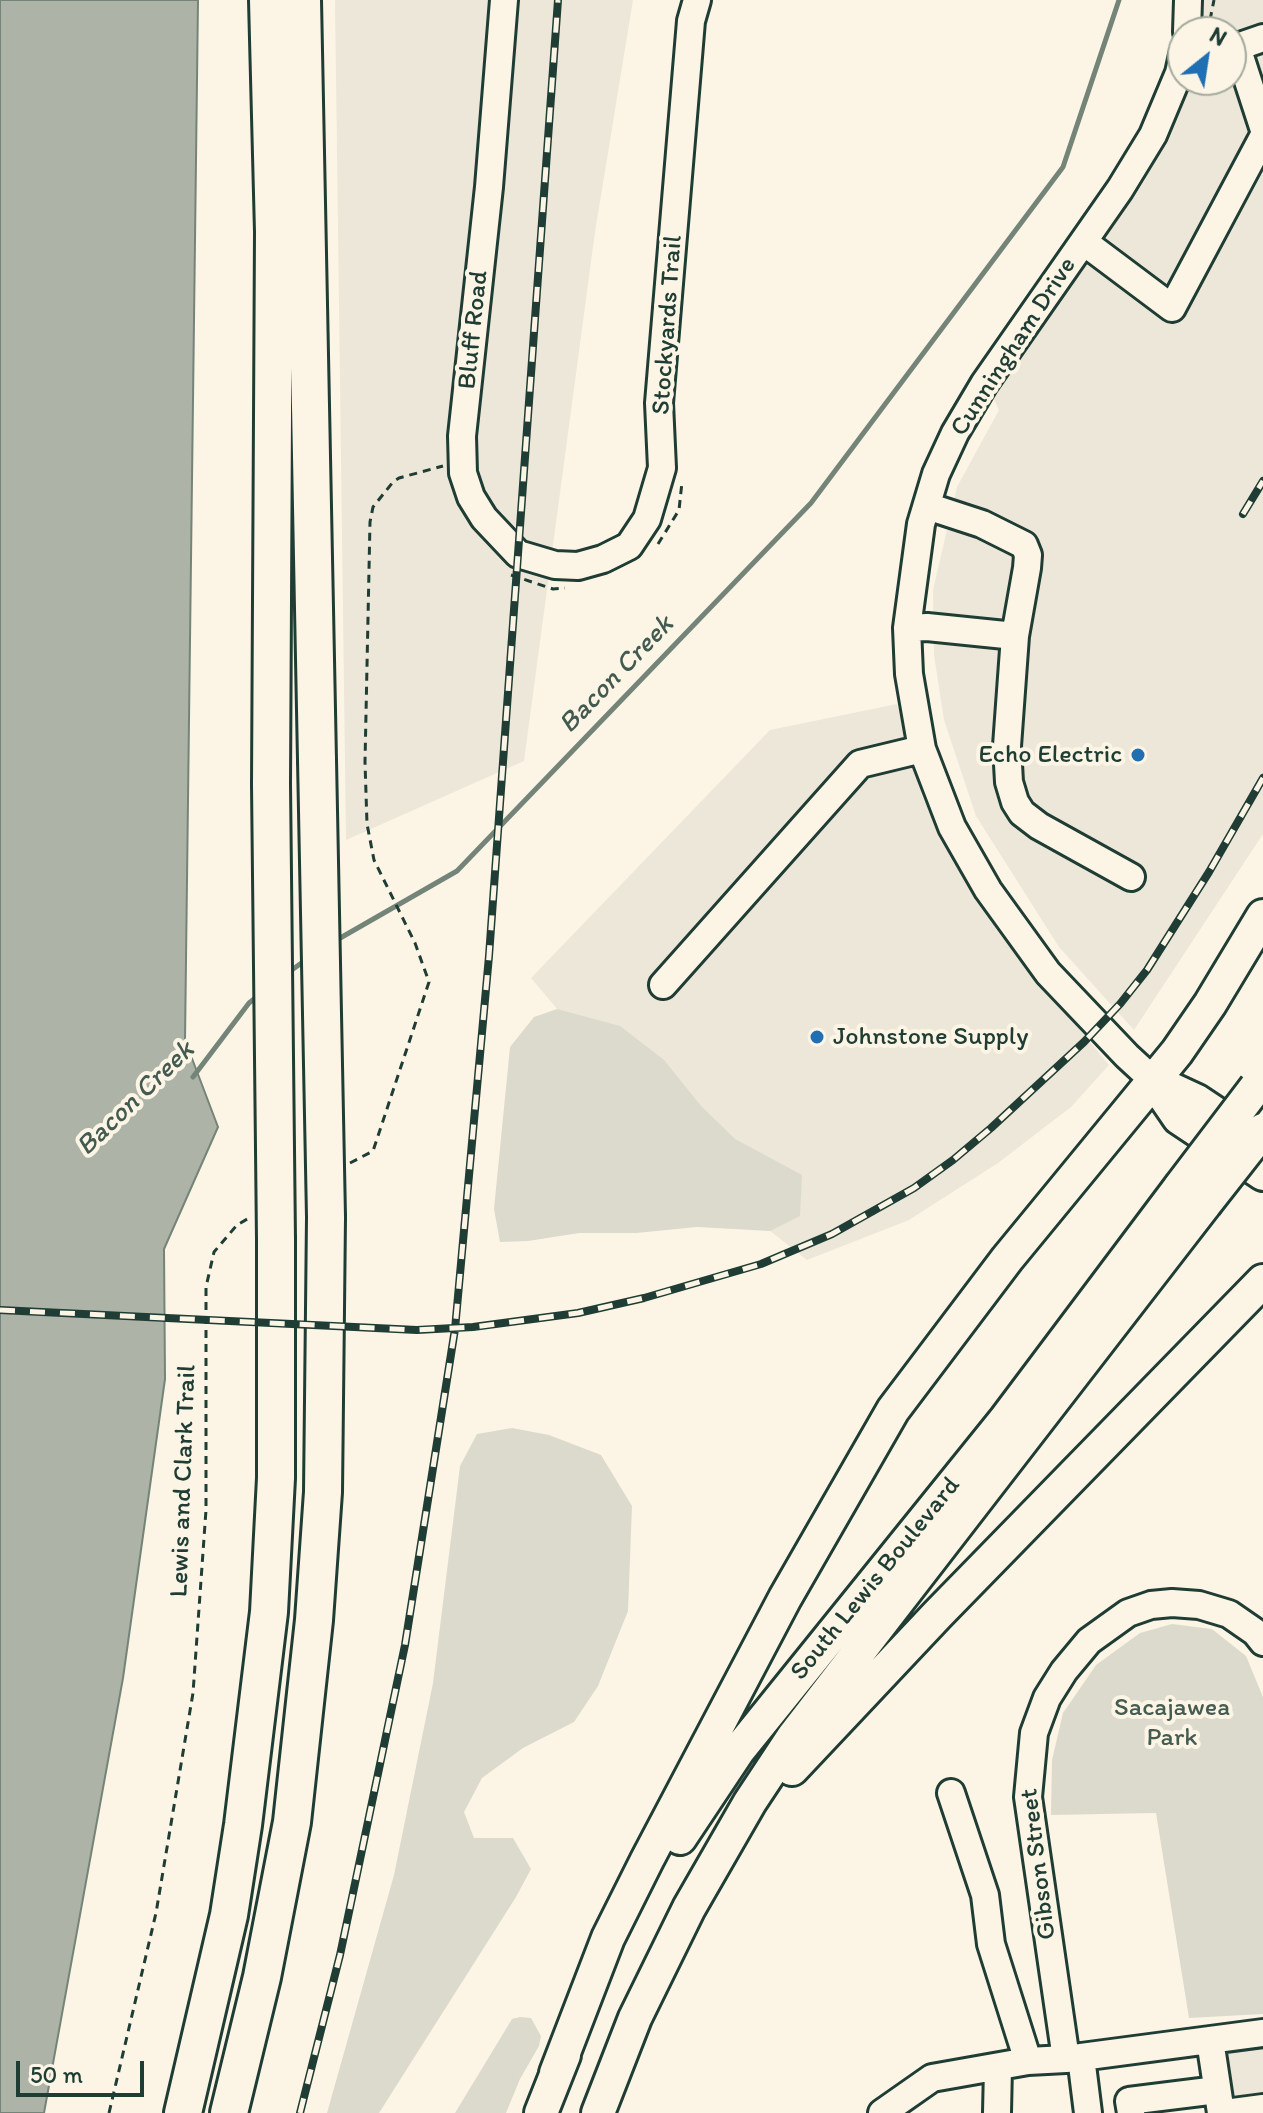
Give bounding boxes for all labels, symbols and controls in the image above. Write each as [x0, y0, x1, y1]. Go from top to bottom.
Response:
north arrow [1167, 16, 1247, 96]
text: N [1205, 21, 1231, 52]
street label: Stockyards Trail [646, 234, 690, 416]
street label: Cunningham Drive [944, 252, 1084, 442]
street label: Bluff Road [452, 269, 496, 391]
water label: Bacon Creek [552, 609, 682, 741]
place label: Echo Electric [978, 739, 1122, 771]
marker: Echo Electric [1129, 746, 1147, 764]
place label: Johnstone Supply [833, 1021, 1028, 1053]
marker: Johnstone Supply [808, 1028, 826, 1046]
water label: Bacon Creek [70, 1034, 202, 1164]
street label: Lewis and Clark Trail [164, 1364, 204, 1598]
street label: South Lewis Boulevard [784, 1471, 968, 1687]
park label: Sacajawea Park [1114, 1692, 1230, 1754]
street label: Gibson Street [1014, 1787, 1064, 1941]
scale bar [20, 2045, 148, 2095]
text: 50 m [30, 2060, 83, 2089]

